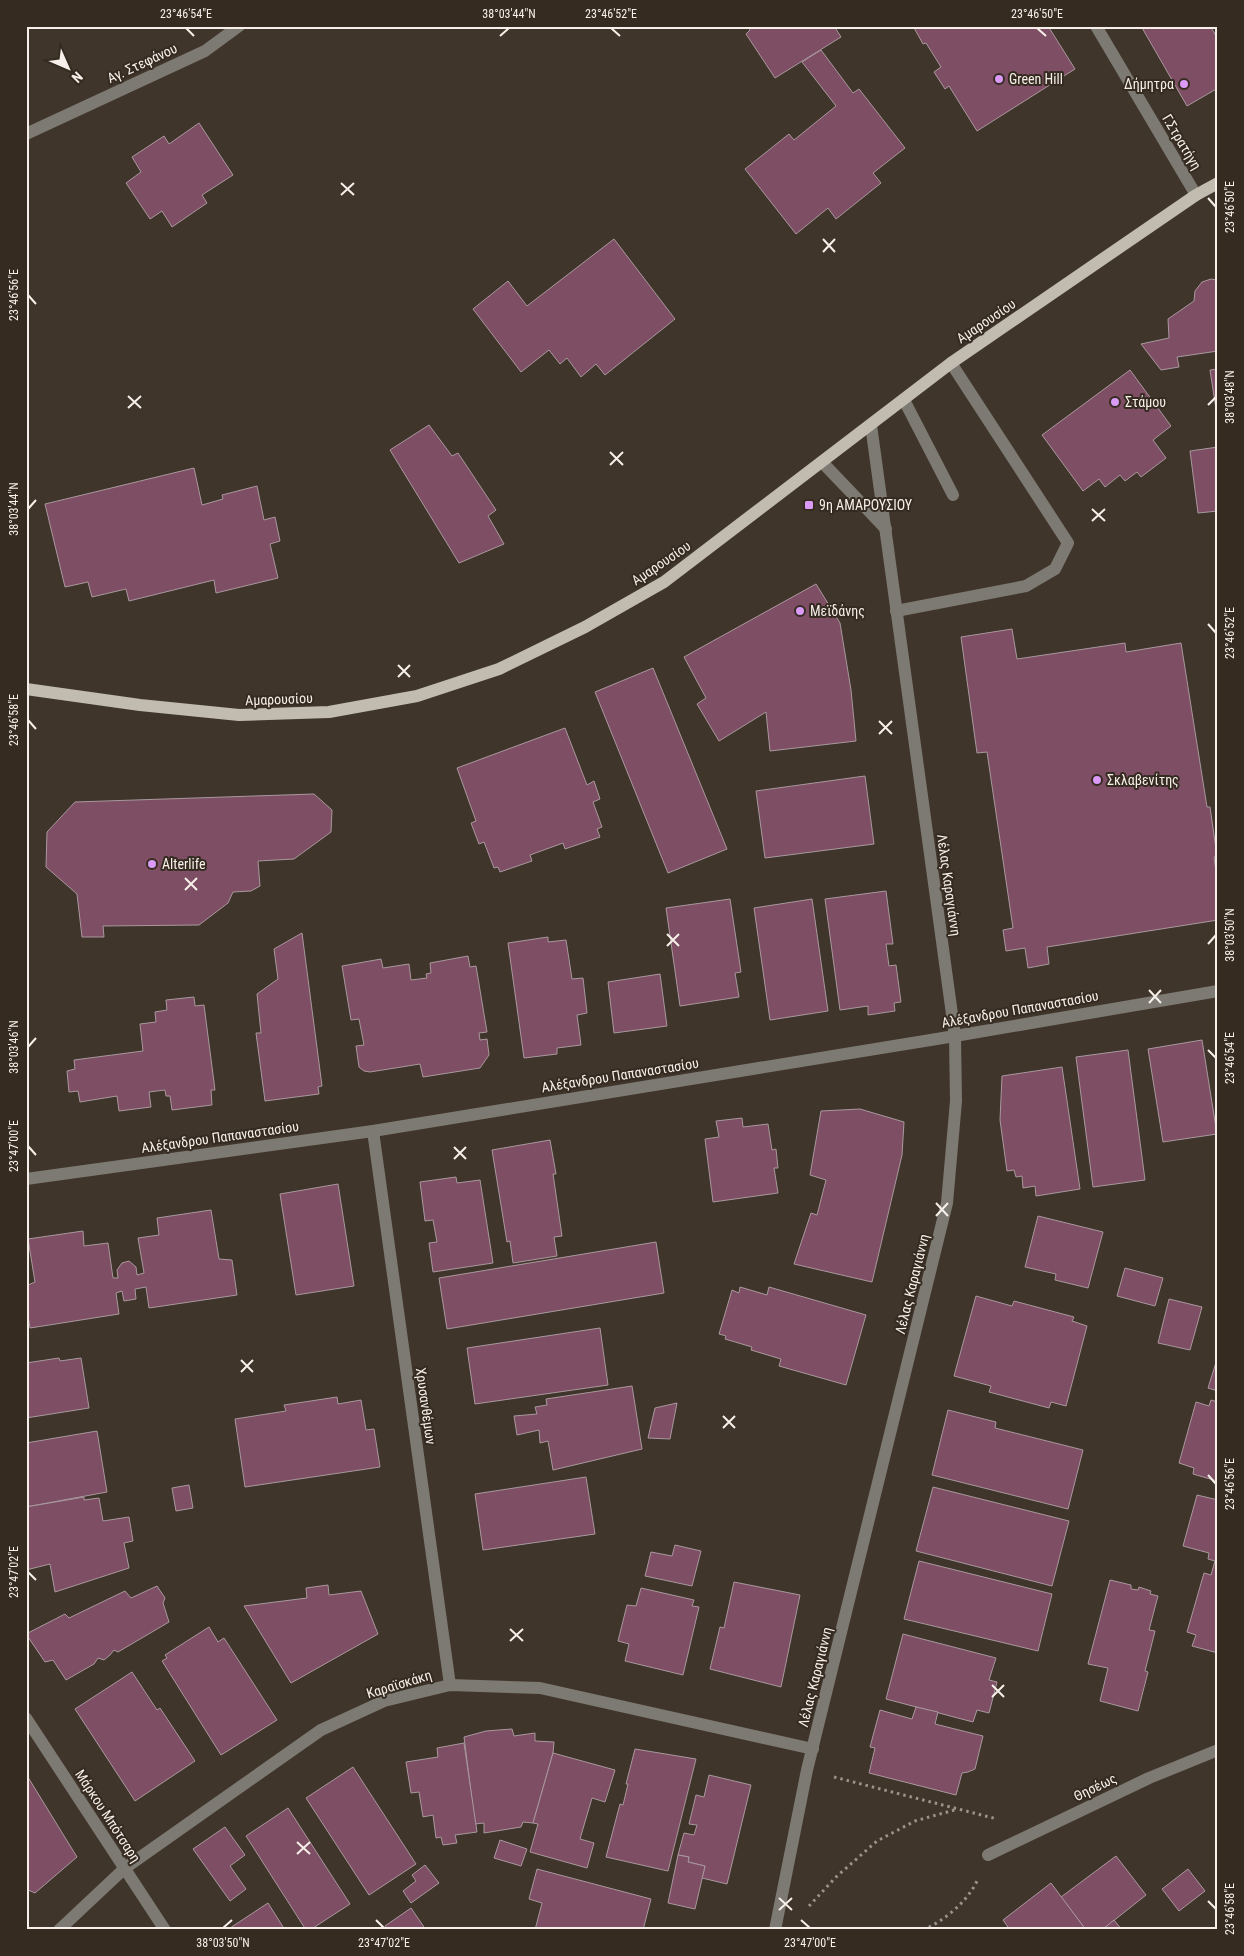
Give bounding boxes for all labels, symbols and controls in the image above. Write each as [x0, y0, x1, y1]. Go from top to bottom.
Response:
text: 23°46'54"E [160, 7, 212, 21]
text: 38°03'44"N [482, 7, 536, 21]
text: 23°46'52"E [585, 7, 637, 21]
text: 23°46'50"E [1011, 7, 1063, 21]
street label: Αγ. Στεφάνου [104, 40, 180, 87]
north arrow [42, 42, 92, 92]
text: N [69, 69, 86, 86]
place label: Green Hill [1009, 71, 1063, 87]
marker: Green Hill [993, 73, 1005, 85]
place label: Δήμητρα [1124, 76, 1174, 92]
marker: Δήμητρα [1178, 78, 1190, 90]
street label: Γ.Στρατήγη [1159, 111, 1205, 173]
text: 23°46'50"E [1223, 181, 1237, 233]
text: 23°46'56"E [7, 269, 21, 321]
street label: Αμαρουσίου [953, 295, 1019, 347]
text: 38°03'48"N [1223, 370, 1237, 424]
place label: Στάμου [1125, 394, 1166, 410]
marker: Στάμου [1109, 396, 1121, 408]
text: 38°03'44"N [7, 482, 21, 536]
place label: 9η ΑΜΑΡΟΥΣΙΟΥ [819, 497, 913, 513]
marker: 9η ΑΜΑΡΟΥΣΙΟΥ [803, 499, 815, 511]
street label: Αμαρουσίου [628, 537, 694, 589]
place label: Μεϊδάνης [810, 603, 865, 619]
marker: Μεϊδάνης [794, 605, 806, 617]
text: 23°46'52"E [1223, 607, 1237, 659]
street label: Αμαρουσίου [245, 690, 313, 708]
text: 23°46'58"E [7, 694, 21, 746]
place label: Σκλαβενίτης [1107, 772, 1179, 788]
marker: Σκλαβενίτης [1091, 774, 1103, 786]
street label: Λέλας Καραγιάννη [934, 833, 964, 937]
place label: Alterlife [162, 856, 206, 872]
marker: Alterlife [146, 858, 158, 870]
text: 38°03'50"N [1223, 908, 1237, 962]
street label: Αλέξανδρου Παπαναστασίου [940, 987, 1100, 1031]
text: 38°03'46"N [7, 1020, 21, 1074]
text: 23°46'54"E [1223, 1032, 1237, 1084]
street label: Αλέξανδρου Παπαναστασίου [540, 1055, 700, 1095]
street label: Αλέξανδρου Παπαναστασίου [140, 1118, 300, 1156]
text: 23°47'00"E [7, 1120, 21, 1172]
street label: Λέλας Καραγιάννη [892, 1232, 932, 1336]
street label: Χρυσανθέμων [413, 1366, 439, 1446]
text: 23°46'56"E [1223, 1458, 1237, 1510]
text: 23°47'02"E [7, 1546, 21, 1598]
street label: Λέλας Καραγιάννη [795, 1625, 835, 1729]
street label: Καραϊσκάκη [365, 1667, 433, 1701]
street label: Μάρκου Μπότσαρη [72, 1767, 144, 1865]
street label: Θησέως [1071, 1770, 1119, 1804]
text: 23°46'58"E [1223, 1883, 1237, 1935]
text: 38°03'50"N [196, 1936, 250, 1950]
text: 23°47'02"E [358, 1936, 410, 1950]
text: 23°47'00"E [784, 1936, 836, 1950]

